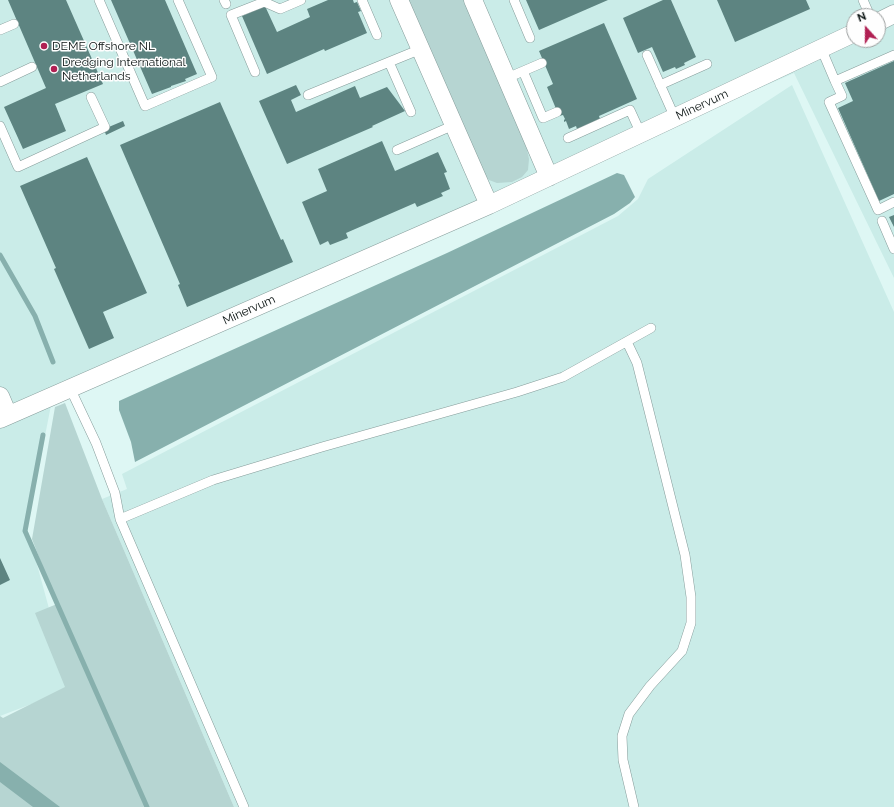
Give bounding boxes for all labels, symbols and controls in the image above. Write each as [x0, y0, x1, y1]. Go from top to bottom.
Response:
north arrow [846, 8, 886, 48]
text: N [856, 10, 868, 25]
place label: DEME Offshore NL [52, 39, 155, 53]
marker: DEME Offshore NL [39, 41, 49, 51]
place label: Dredging International Netherlands [62, 55, 186, 83]
marker: Dredging International Netherlands [49, 64, 59, 74]
street label: Minervum [674, 87, 730, 123]
street label: Minervum [221, 292, 277, 328]

